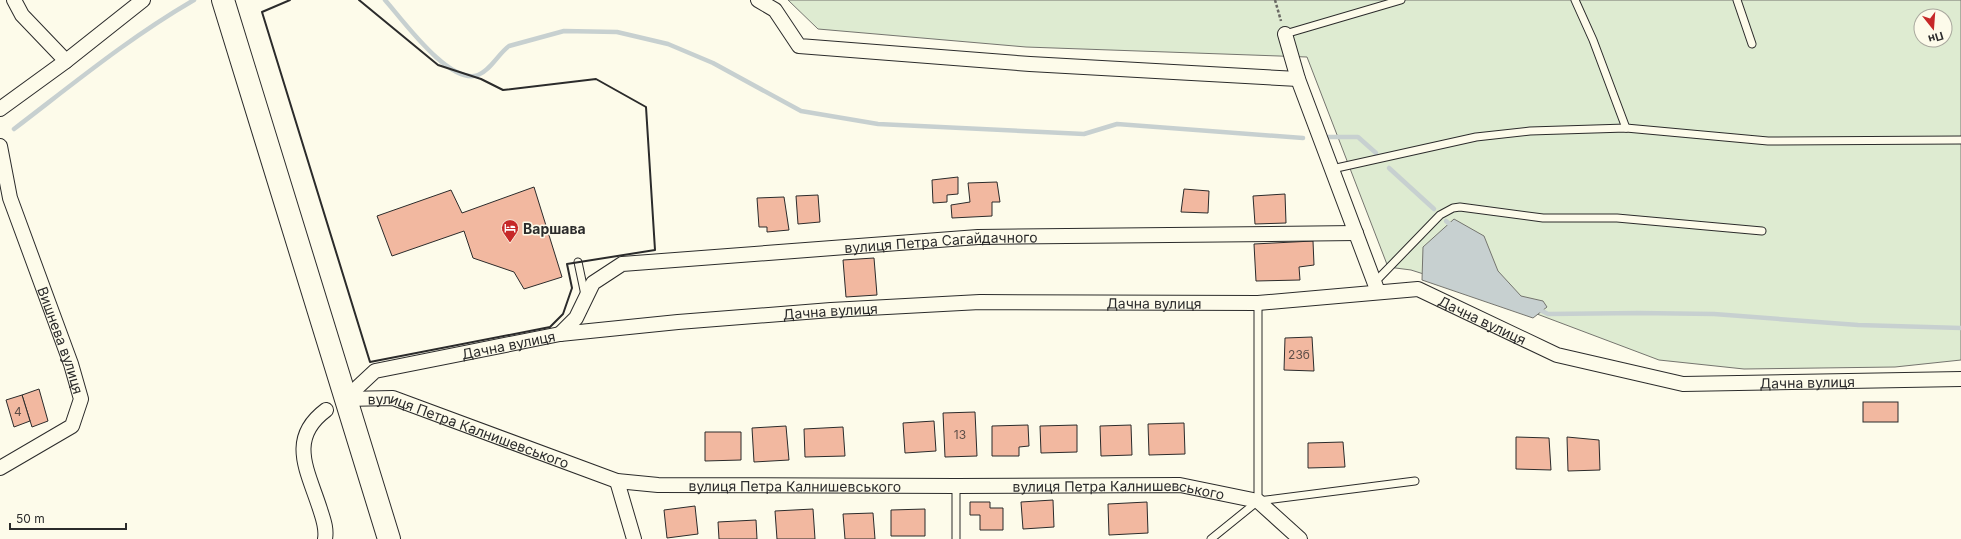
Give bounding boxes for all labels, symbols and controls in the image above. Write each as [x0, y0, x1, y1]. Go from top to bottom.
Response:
north arrow [1913, 8, 1953, 48]
text: Пн [1927, 29, 1945, 47]
hotel icon: Варшава [500, 218, 520, 243]
place label: Варшава [523, 220, 586, 237]
street label: вулиця Петра Сагайдачного [844, 228, 1038, 256]
street label: Вишнева вулиця [35, 284, 88, 396]
street label: Дачна вулиця [1436, 292, 1529, 348]
street label: Дачна вулиця [1106, 294, 1202, 311]
street label: Дачна вулиця [782, 299, 878, 322]
street label: Дачна вулиця [460, 327, 557, 362]
house number: 23б [1288, 347, 1310, 362]
street label: Дачна вулиця [1759, 372, 1855, 391]
street label: вулиця Петра Калнишевського [367, 389, 572, 471]
house number: 4 [14, 404, 22, 419]
house number: 13 [954, 427, 966, 442]
street label: вулиця Петра Калнишевського [689, 477, 901, 494]
street label: вулиця Петра Калнишевського [1012, 477, 1226, 502]
scale bar [10, 505, 126, 531]
text: 50 m [16, 511, 45, 526]

